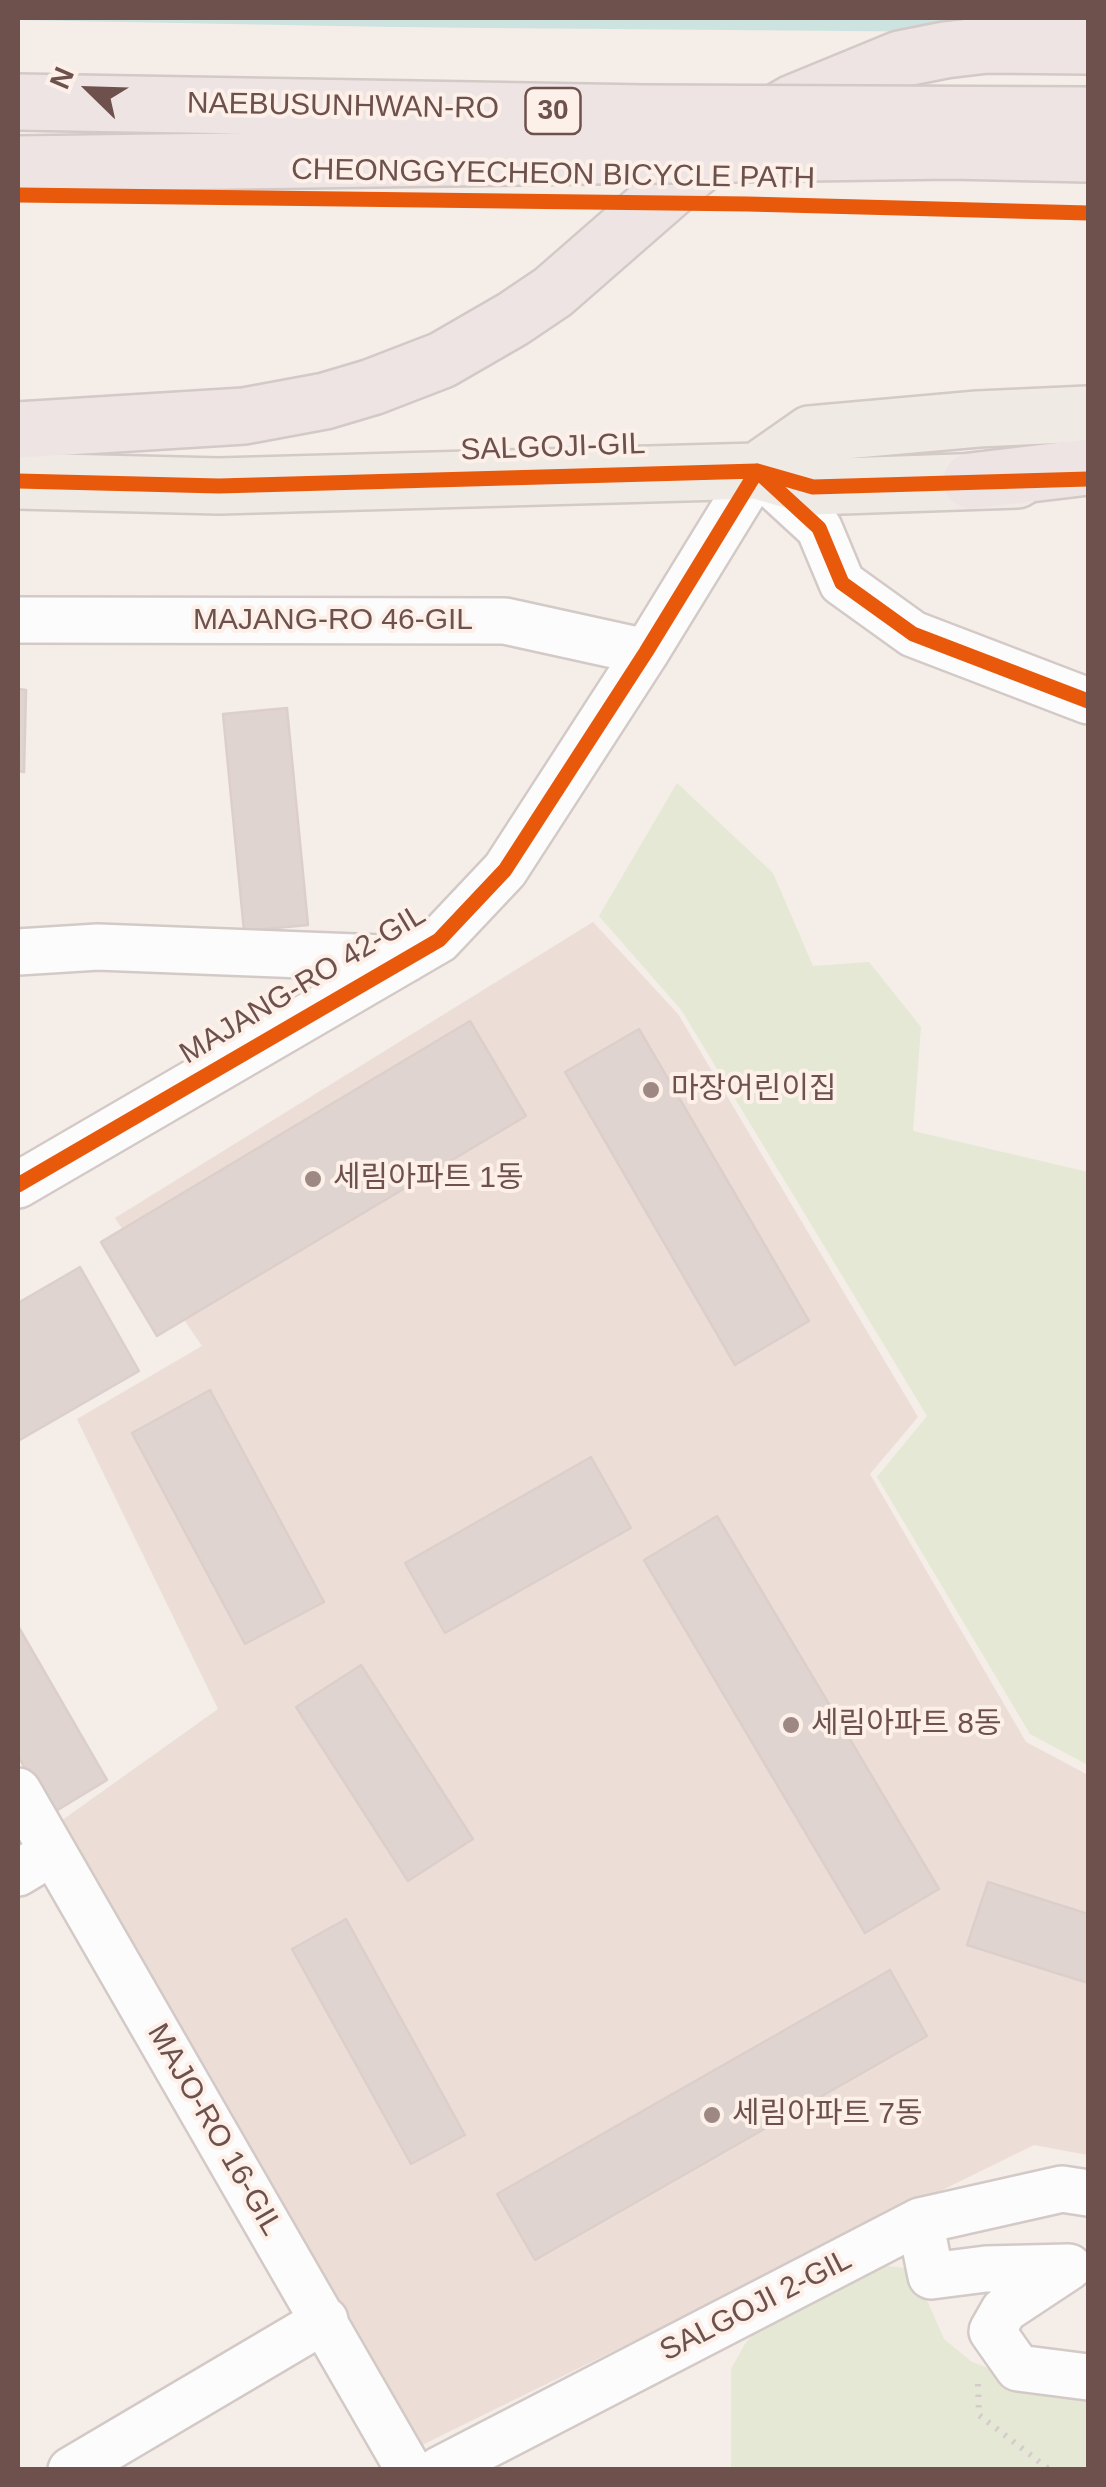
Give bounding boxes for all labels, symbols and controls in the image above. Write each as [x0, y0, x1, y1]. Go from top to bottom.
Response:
north arrow [40, 40, 140, 140]
text: N [44, 63, 80, 93]
street label: NAEBUSUNHWAN-RO [187, 86, 499, 128]
road number: 30 [526, 88, 580, 134]
street label: CHEONGGYECHEON BICYCLE PATH [291, 152, 815, 198]
street label: SALGOJI-GIL [460, 427, 646, 469]
street label: MAJANG-RO 46-GIL [193, 603, 473, 639]
street label: MAJANG-RO 42-GIL [174, 897, 432, 1073]
place label: 마장어린이집 [671, 1072, 837, 1108]
marker: 마장어린이집 [640, 1079, 662, 1101]
place label: 세림아파트 1동 [333, 1161, 524, 1197]
marker: 세림아파트 1동 [302, 1168, 324, 1190]
place label: 세림아파트 8동 [811, 1707, 1002, 1743]
marker: 세림아파트 8동 [780, 1714, 802, 1736]
street label: MAJO-RO 16-GIL [139, 2018, 289, 2242]
place label: 세림아파트 7동 [732, 2097, 923, 2133]
marker: 세림아파트 7동 [701, 2104, 723, 2126]
street label: SALGOJI 2-GIL [654, 2242, 858, 2370]

